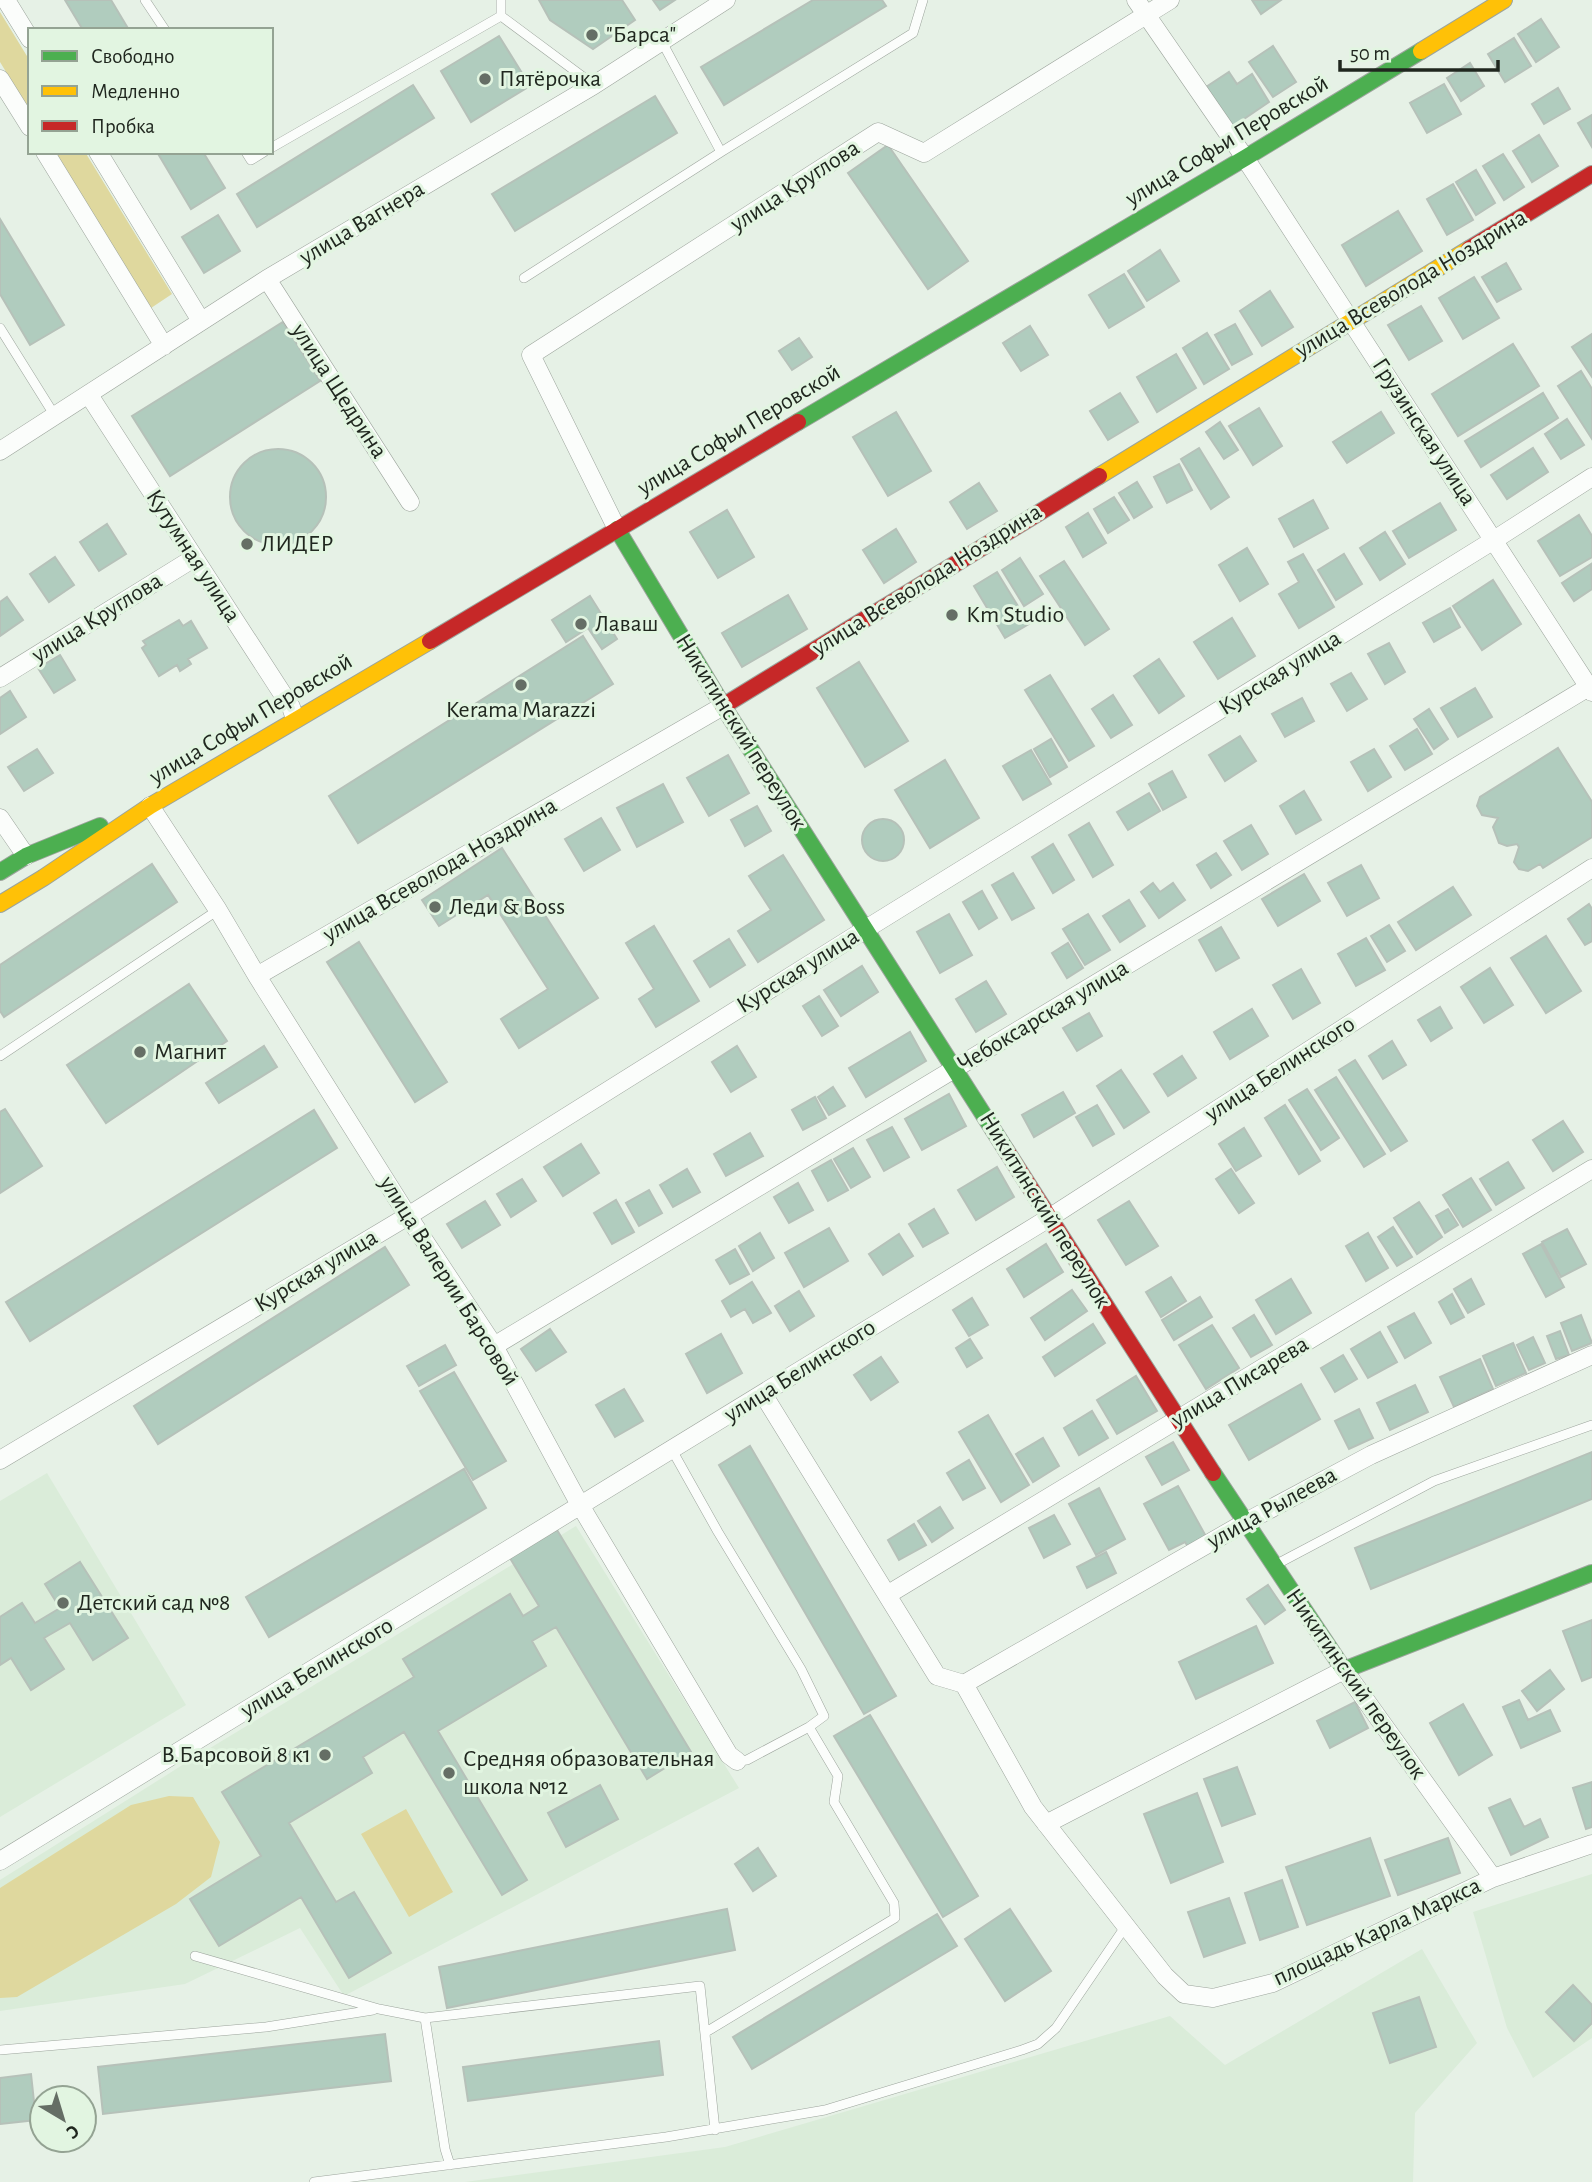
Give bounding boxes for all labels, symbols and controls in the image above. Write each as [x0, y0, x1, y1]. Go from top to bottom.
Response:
place label: "Барса" [606, 23, 676, 47]
marker: "Барса" [584, 27, 600, 43]
legend [28, 28, 273, 154]
scale bar [1340, 28, 1498, 72]
text: 50 m [1350, 43, 1390, 64]
text: Свободно [91, 46, 175, 67]
place label: Пятёрочка [499, 67, 601, 91]
marker: Пятёрочка [477, 71, 493, 87]
street label: улица Софьи Перовской [1121, 71, 1333, 212]
text: Медленно [91, 81, 180, 102]
text: Пробка [91, 116, 155, 137]
street label: улица Круглова [725, 135, 864, 237]
street label: улица Вагнера [295, 176, 428, 270]
street label: улица Всеволода Ноздрина [1290, 205, 1531, 363]
street label: улица Щедрина [286, 319, 391, 463]
street label: Грузинская улица [1367, 354, 1481, 510]
street label: улица Софьи Перовской [633, 360, 845, 501]
street label: Кутумная улица [141, 485, 245, 627]
street label: улица Всеволода Ноздрина [807, 500, 1046, 661]
place label: ЛИДЕР [261, 532, 333, 556]
marker: ЛИДЕР [239, 536, 255, 552]
street label: улица Круглова [27, 568, 166, 668]
place label: Кm Studio [966, 603, 1064, 627]
marker: Кm Studio [944, 607, 960, 623]
place label: Лаваш [595, 612, 658, 636]
marker: Лаваш [573, 616, 589, 632]
street label: Курская улица [1215, 626, 1345, 720]
street label: Никитинский переулок [671, 630, 811, 834]
street label: улица Софьи Перовской [145, 649, 357, 790]
marker: Kerama Marazzi [513, 677, 529, 693]
place label: Kerama Marazzi [446, 698, 596, 722]
street label: улица Всеволода Ноздрина [318, 793, 561, 947]
place label: Леди & Boss [449, 895, 565, 919]
marker: Леди & Boss [427, 899, 443, 915]
street label: Курская улица [733, 924, 863, 1018]
street label: Чебоксарская улица [954, 956, 1132, 1076]
street label: улица Белинского [1200, 1012, 1359, 1127]
place label: Магнит [154, 1040, 226, 1064]
marker: Магнит [132, 1044, 148, 1060]
street label: Никитинский переулок [975, 1108, 1115, 1312]
street label: улица Валерии Барсовой [374, 1171, 523, 1390]
street label: Курская улица [250, 1225, 382, 1317]
street label: улица Белинского [719, 1315, 880, 1428]
street label: улица Писарева [1166, 1332, 1313, 1433]
street label: улица Рылеева [1202, 1463, 1341, 1554]
street label: Никитинский переулок [1281, 1584, 1431, 1784]
place label: Детский сад №8 [77, 1591, 230, 1615]
marker: Детский сад №8 [55, 1595, 71, 1611]
street label: улица Белинского [236, 1613, 397, 1723]
place label: В.Барсовой 8 к1 [161, 1743, 311, 1767]
marker: В.Барсовой 8 к1 [317, 1747, 333, 1763]
place label: Средняя образовательная школа №12 [463, 1747, 715, 1799]
marker: Средняя образовательная школа №12 [441, 1765, 457, 1781]
street label: площадь Карла Маркса [1270, 1873, 1485, 1991]
north arrow [28, 2084, 98, 2154]
text: С [63, 2120, 83, 2142]

